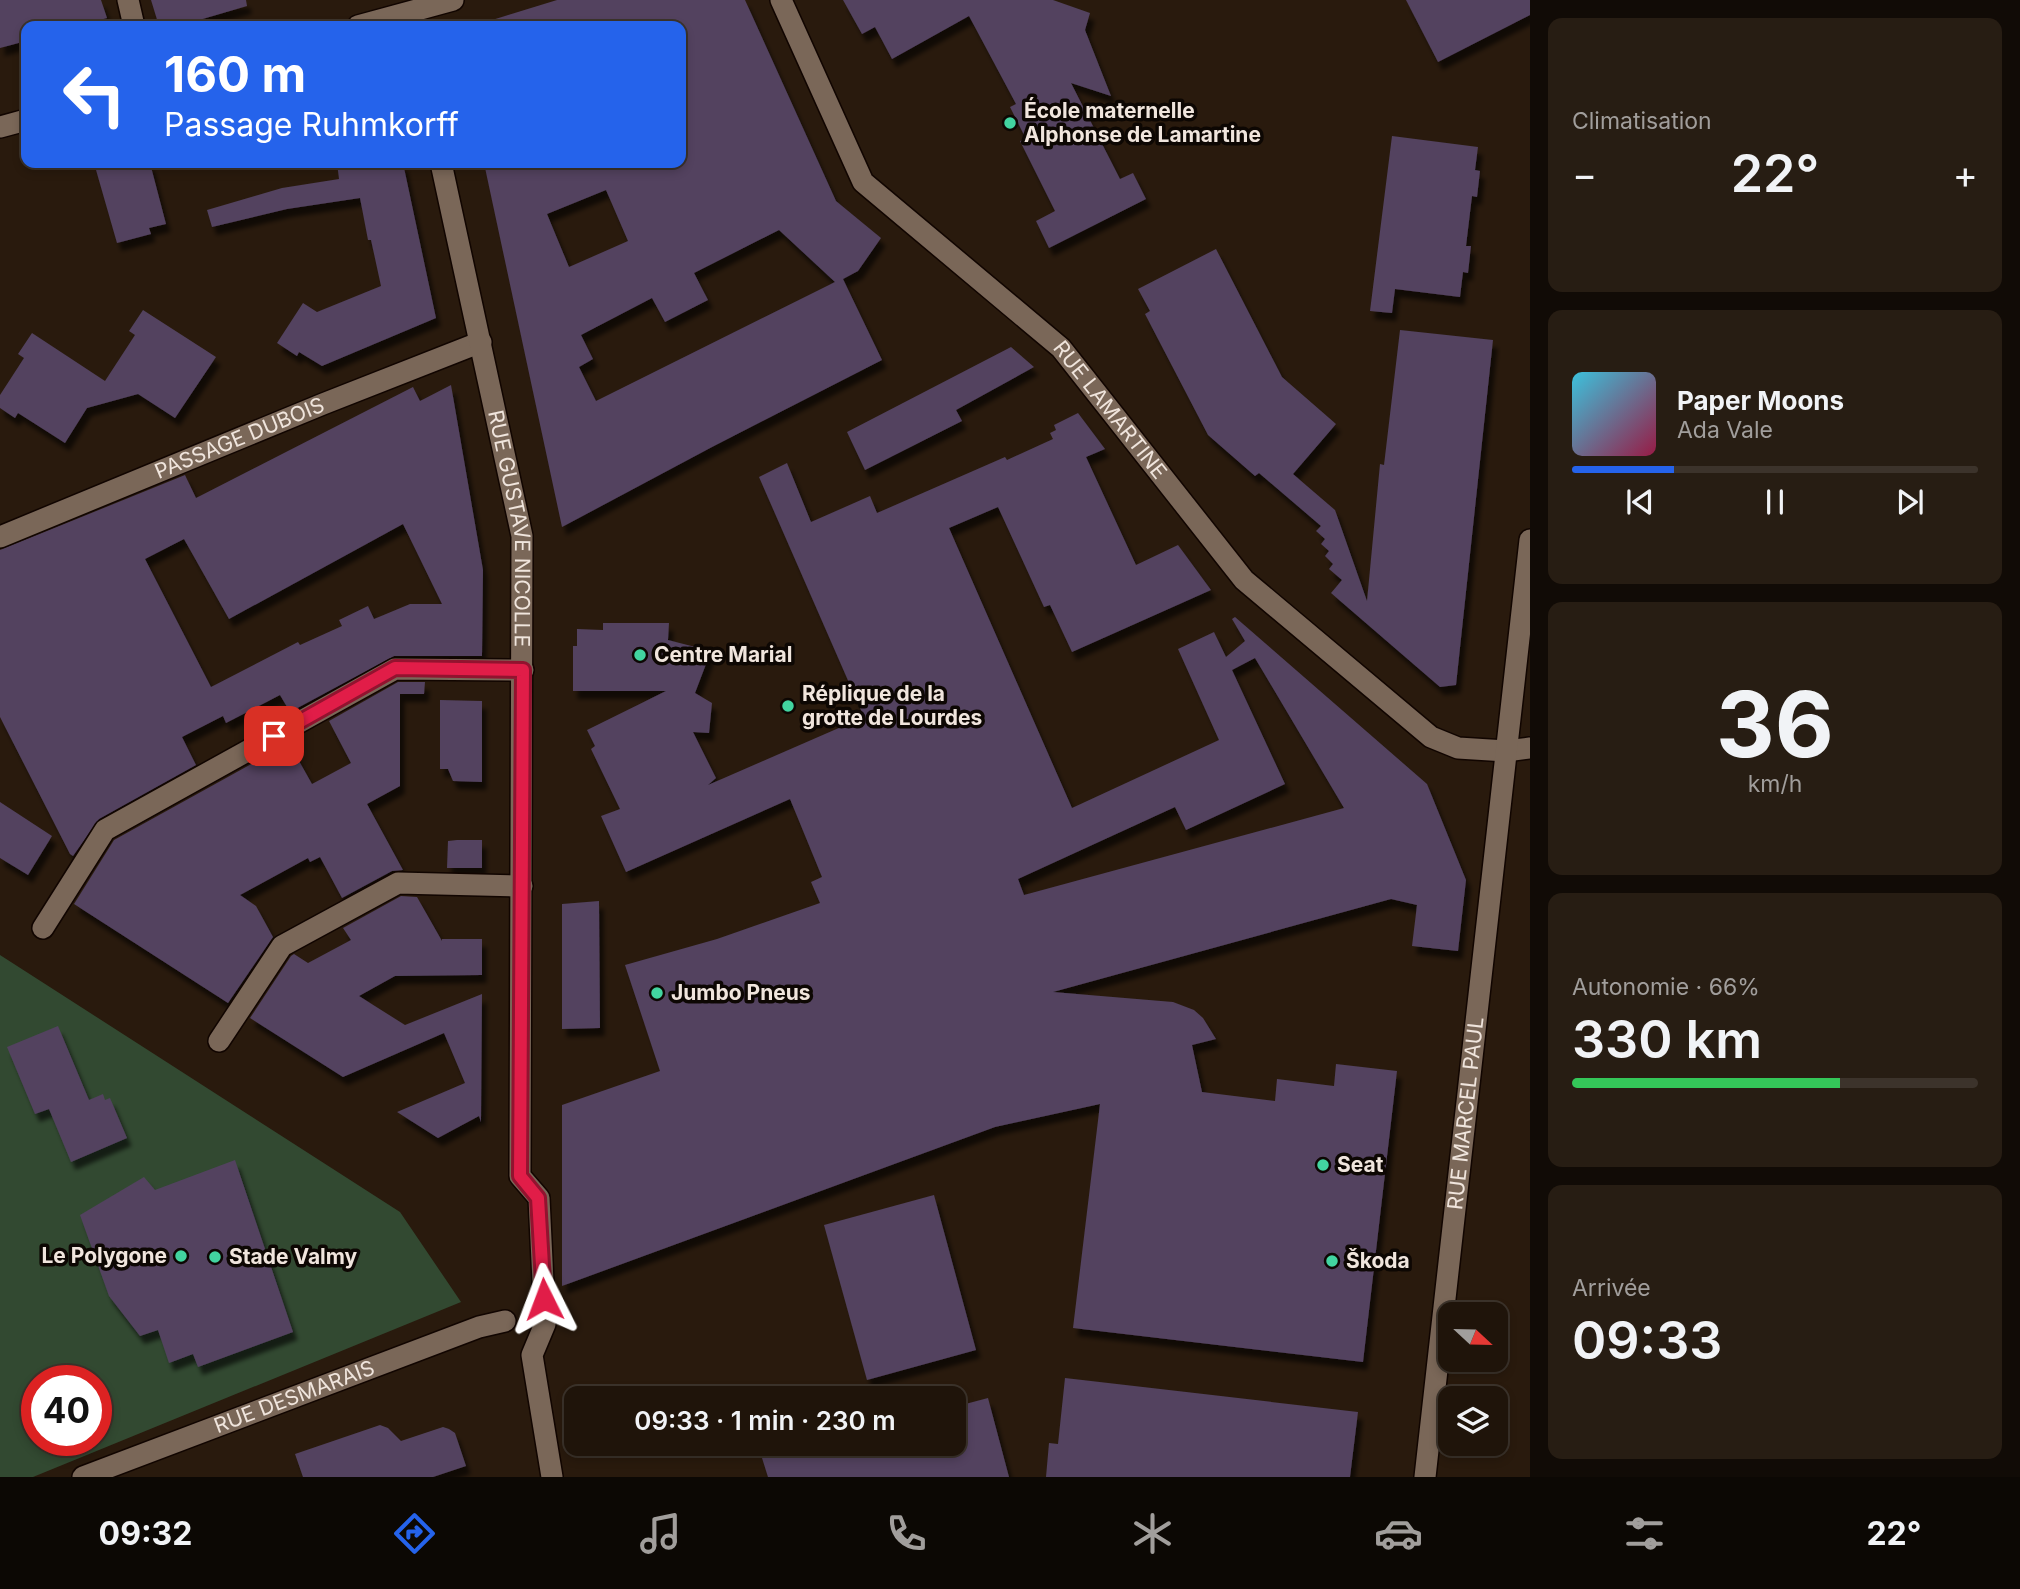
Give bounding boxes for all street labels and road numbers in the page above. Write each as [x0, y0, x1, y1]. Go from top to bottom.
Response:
street label: RUE LAMARTINE [1048, 336, 1172, 484]
street label: PASSAGE DUBOIS [151, 392, 328, 484]
street label: RUE GUSTAVE NICOLLE [483, 408, 535, 647]
street label: RUE MARCEL PAUL [1442, 1015, 1488, 1211]
street label: RUE DESMARAIS [210, 1355, 378, 1438]

